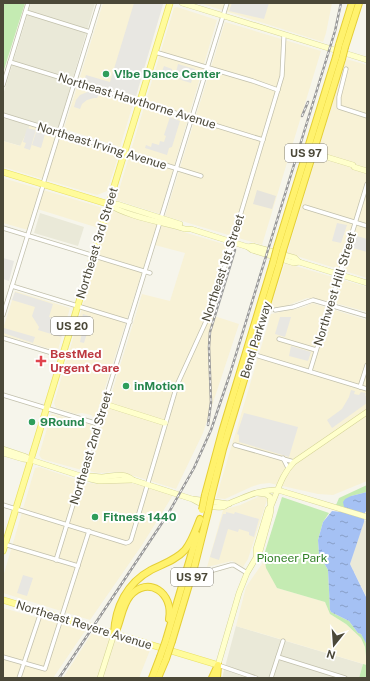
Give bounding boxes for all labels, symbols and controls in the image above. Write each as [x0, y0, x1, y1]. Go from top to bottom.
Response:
place label: V!be Dance Center [114, 67, 221, 81]
marker: V!be Dance Center [101, 69, 111, 79]
street label: Northeast Hawthorne Avenue [56, 70, 218, 132]
street label: Northeast Irving Avenue [36, 120, 169, 172]
road number: US 97 [285, 144, 327, 162]
street label: Northeast 3rd Street [73, 185, 121, 300]
street label: Northeast 1st Street [199, 212, 247, 323]
street label: Northwest Hill Street [311, 230, 359, 348]
street label: Bend Parkway [238, 299, 275, 380]
road number: US 20 [51, 317, 93, 335]
place label: BestMed Urgent Care [50, 347, 120, 375]
marker: BestMed Urgent Care [35, 355, 47, 367]
place label: inMotion [134, 379, 184, 393]
marker: inMotion [121, 381, 131, 391]
street label: Northeast 2nd Street [67, 389, 115, 506]
place label: 9Round [40, 415, 85, 429]
marker: 9Round [27, 417, 37, 427]
place label: Fitness 1440 [103, 510, 177, 524]
marker: Fitness 1440 [90, 512, 100, 522]
park label: Pioneer Park [256, 551, 328, 565]
road number: US 97 [171, 568, 213, 586]
street label: Northeast Revere Avenue [14, 598, 154, 652]
north arrow [314, 625, 354, 665]
text: N [325, 648, 337, 662]

